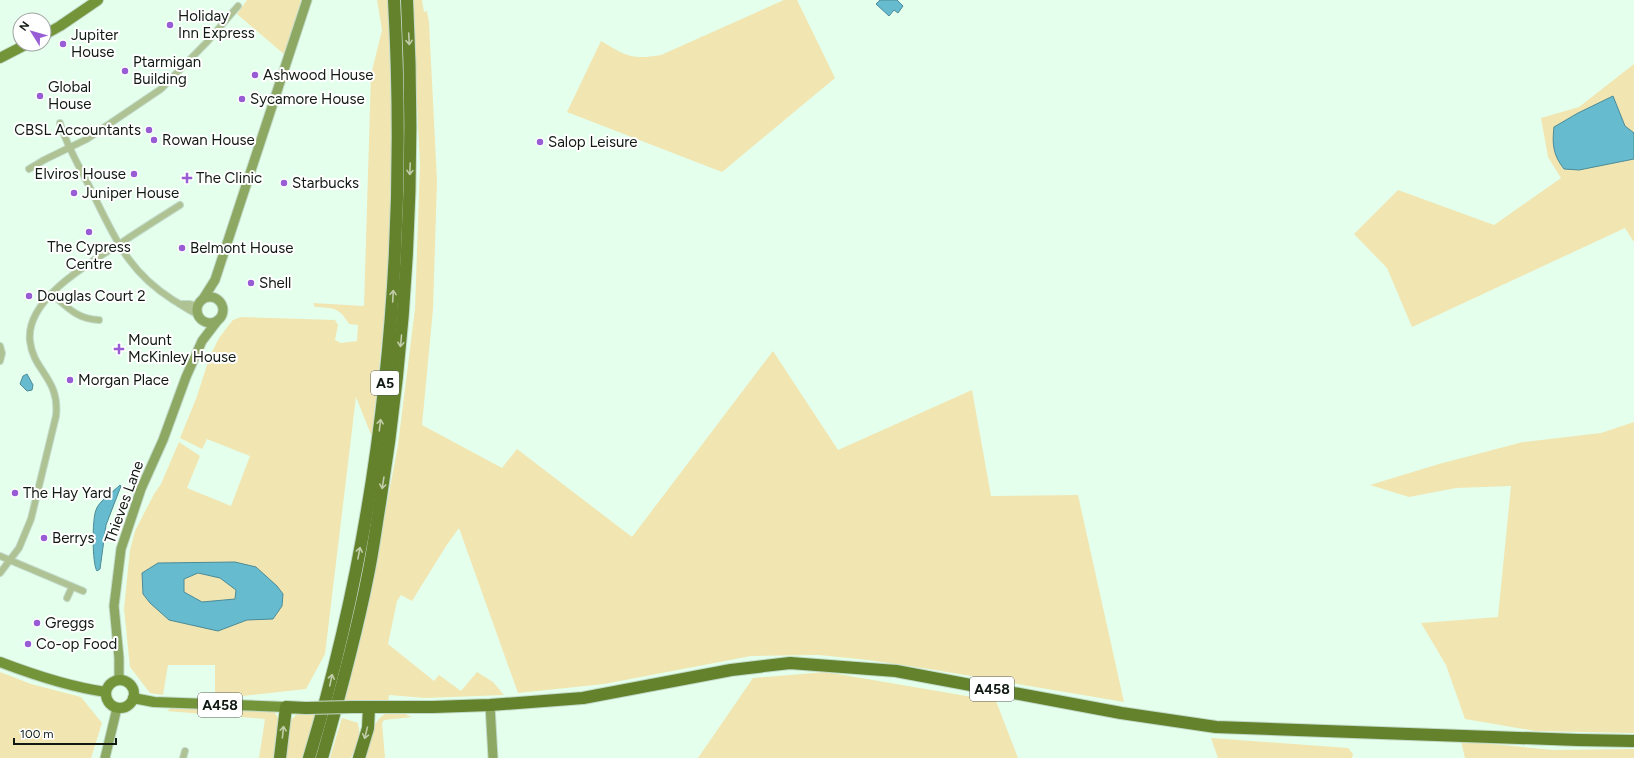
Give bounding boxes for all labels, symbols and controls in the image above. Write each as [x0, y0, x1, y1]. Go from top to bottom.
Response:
place label: Holiday Inn Express [178, 7, 255, 42]
north arrow [12, 12, 52, 52]
text: N [17, 19, 32, 34]
marker: Holiday Inn Express [165, 20, 175, 30]
place label: Jupiter House [71, 26, 118, 61]
one-way arrow [405, 32, 413, 45]
marker: Jupiter House [58, 39, 68, 49]
place label: Ptarmigan Building [133, 53, 201, 88]
marker: Ptarmigan Building [120, 66, 130, 76]
place label: Ashwood House [263, 66, 373, 84]
marker: Ashwood House [250, 70, 260, 80]
place label: Global House [48, 78, 92, 113]
place label: Sycamore House [250, 90, 365, 108]
marker: Global House [35, 91, 45, 101]
marker: Sycamore House [237, 94, 247, 104]
place label: CBSL Accountants [14, 121, 141, 139]
marker: CBSL Accountants [144, 125, 154, 135]
place label: Rowan House [162, 131, 255, 149]
place label: Salop Leisure [548, 133, 638, 151]
marker: Rowan House [149, 135, 159, 145]
marker: Salop Leisure [535, 137, 545, 147]
one-way arrow [407, 162, 414, 175]
place label: Elviros House [35, 165, 126, 183]
marker: Elviros House [129, 169, 139, 179]
place label: The Clinic [196, 169, 262, 187]
marker: The Clinic [181, 172, 193, 184]
place label: Starbucks [292, 174, 359, 192]
marker: Starbucks [279, 178, 289, 188]
place label: Juniper House [82, 184, 179, 202]
marker: Juniper House [69, 188, 79, 198]
marker: The Cypress Centre [84, 227, 94, 237]
place label: The Cypress Centre [47, 238, 131, 273]
place label: Belmont House [190, 239, 293, 257]
marker: Belmont House [177, 243, 187, 253]
place label: Shell [259, 274, 291, 292]
marker: Shell [246, 278, 256, 288]
place label: Douglas Court 2 [37, 287, 146, 305]
one-way arrow [389, 290, 396, 303]
marker: Douglas Court 2 [24, 291, 34, 301]
place label: Mount McKinley House [128, 331, 236, 366]
one-way arrow [398, 334, 405, 347]
marker: Mount McKinley House [113, 343, 125, 355]
place label: Morgan Place [78, 371, 169, 389]
road number: A5 [371, 371, 399, 395]
marker: Morgan Place [65, 375, 75, 385]
one-way arrow [376, 419, 384, 432]
street label: Thieves Lane [101, 458, 147, 546]
one-way arrow [379, 476, 387, 489]
place label: The Hay Yard [23, 484, 112, 502]
marker: The Hay Yard [10, 488, 20, 498]
place label: Berrys [52, 529, 94, 547]
marker: Berrys [39, 533, 49, 543]
one-way arrow [355, 547, 363, 560]
place label: Greggs [45, 614, 94, 632]
marker: Greggs [32, 618, 42, 628]
place label: Co-op Food [36, 635, 117, 653]
marker: Co-op Food [23, 639, 33, 649]
one-way arrow [328, 674, 336, 687]
road number: A458 [970, 677, 1014, 701]
road number: A458 [198, 693, 242, 717]
scale bar [14, 720, 116, 746]
one-way arrow [279, 726, 287, 739]
one-way arrow [362, 726, 369, 739]
text: 100 m [20, 727, 54, 741]

